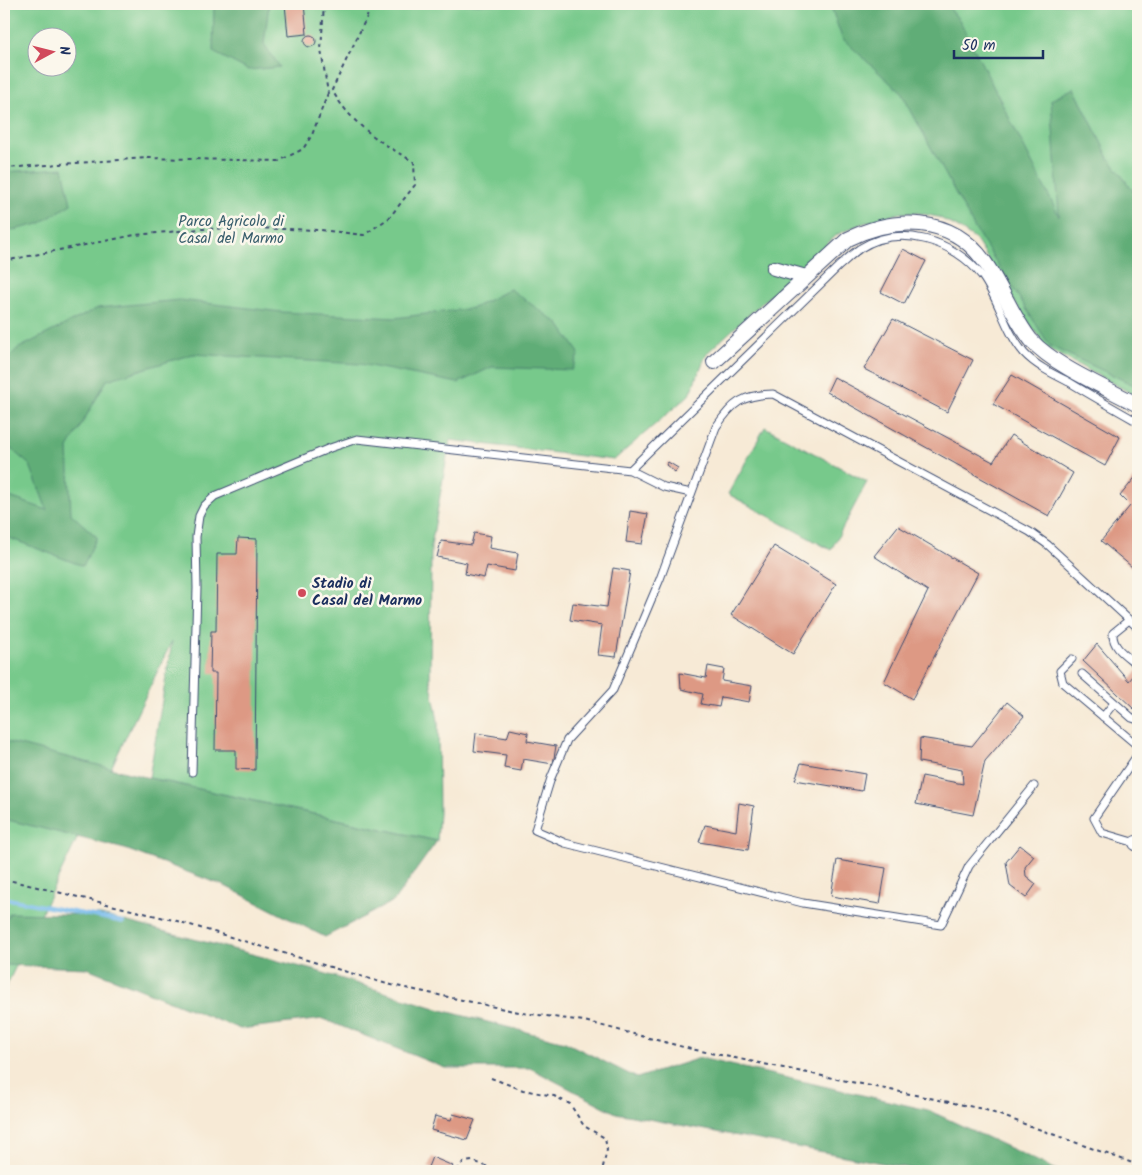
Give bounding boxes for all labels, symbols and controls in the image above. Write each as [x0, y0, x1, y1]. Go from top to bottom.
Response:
north arrow [28, 28, 78, 78]
scale bar [954, 28, 1043, 60]
text: 50 m [962, 34, 996, 58]
text: N [52, 45, 75, 56]
park label: Parco Agricolo di Casal del Marmo [178, 210, 285, 251]
place label: Stadio di Casal del Marmo [312, 572, 422, 613]
marker: Stadio di Casal del Marmo [296, 587, 308, 599]

